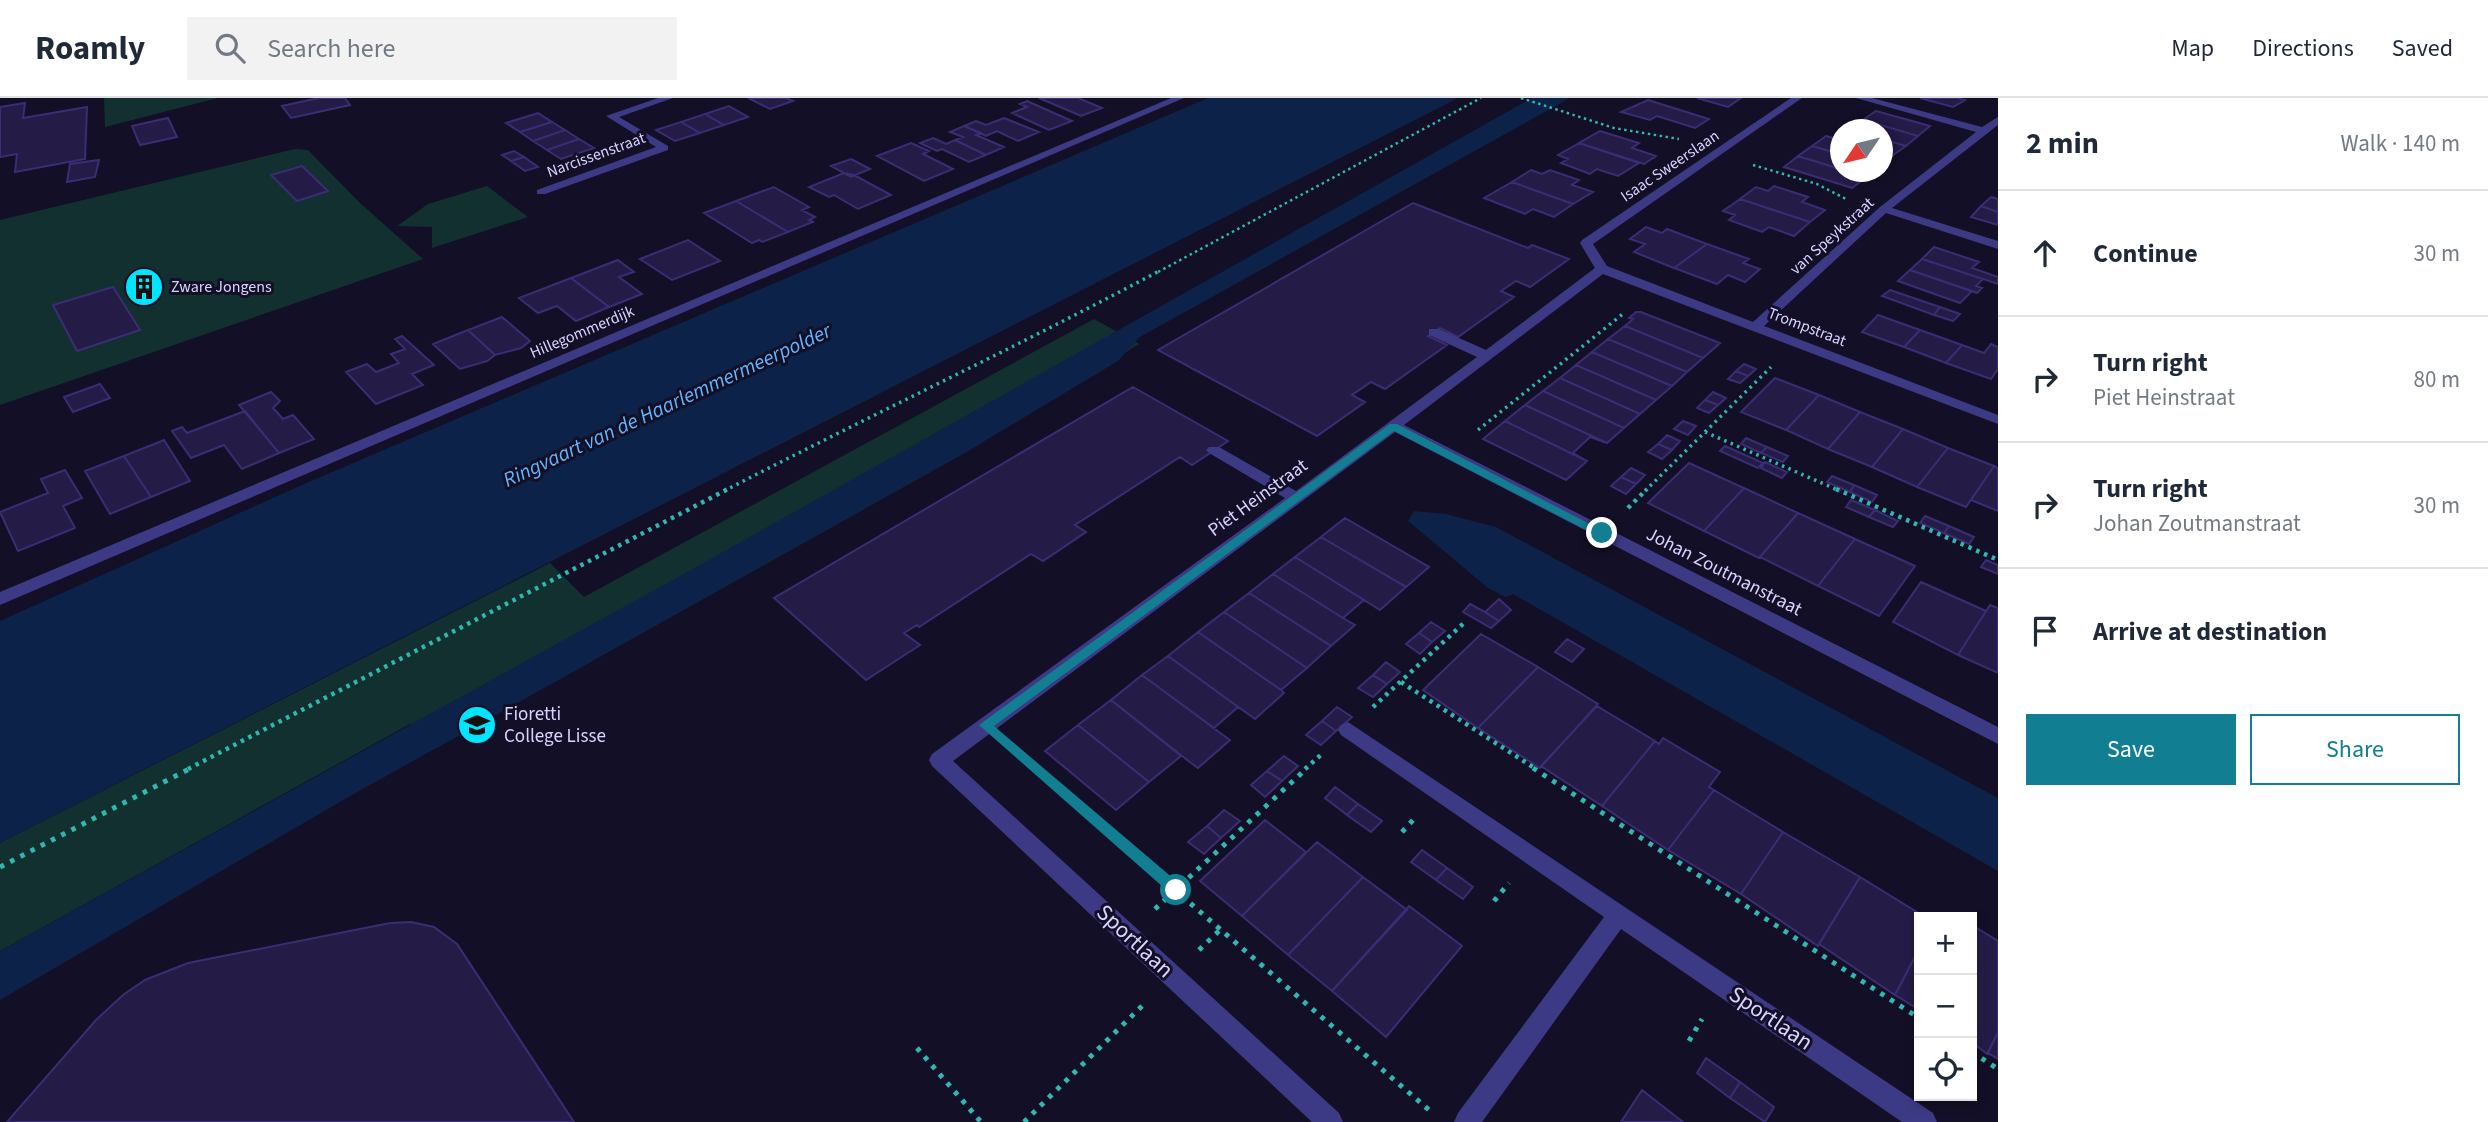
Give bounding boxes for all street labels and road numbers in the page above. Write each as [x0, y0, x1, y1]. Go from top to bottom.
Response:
street label: Isaac Sweerslaan [1616, 125, 1724, 207]
street label: Narcissenstraat [544, 127, 649, 183]
street label: van Speykstraat [1785, 192, 1879, 280]
street label: Hillegommerdijk [526, 300, 638, 364]
street label: Trompstraat [1765, 302, 1850, 352]
street label: Piet Heinstraat [1203, 452, 1314, 543]
street label: Johan Zoutmanstraat [1641, 521, 1807, 623]
street label: Sportlaan [1089, 897, 1181, 985]
street label: Sportlaan [1722, 978, 1820, 1058]

